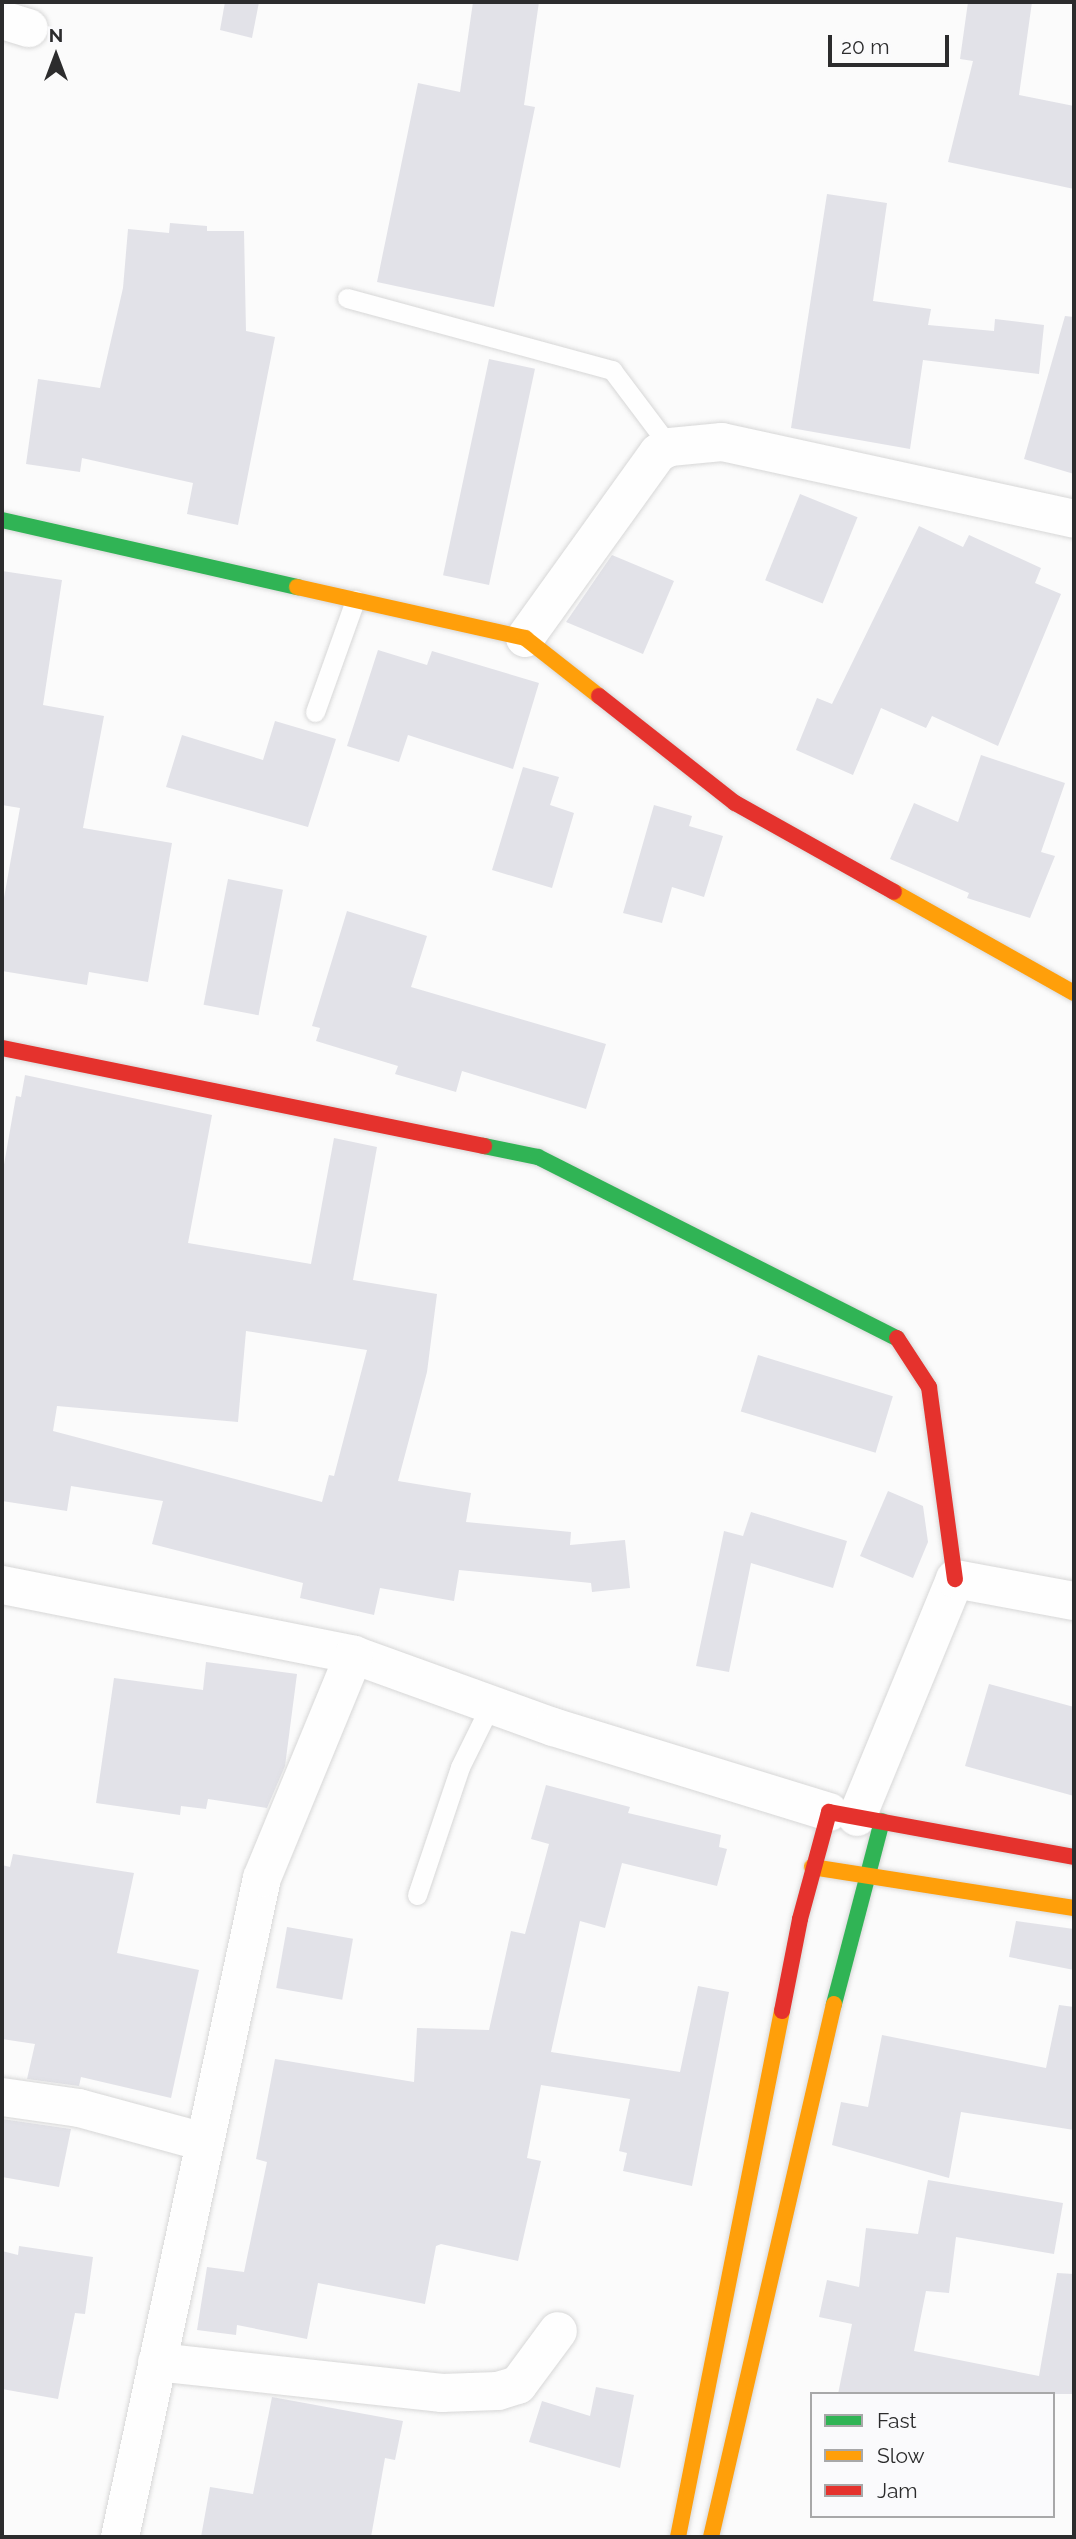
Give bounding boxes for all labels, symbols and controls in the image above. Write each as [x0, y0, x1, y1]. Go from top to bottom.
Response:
north arrow [21, 21, 91, 91]
scale bar [831, 21, 952, 65]
text: N [49, 24, 63, 46]
text: 20 m [841, 34, 889, 59]
legend [810, 2392, 1055, 2518]
text: Fast [877, 2408, 917, 2433]
text: Slow [877, 2443, 925, 2468]
text: Jam [877, 2478, 918, 2503]

